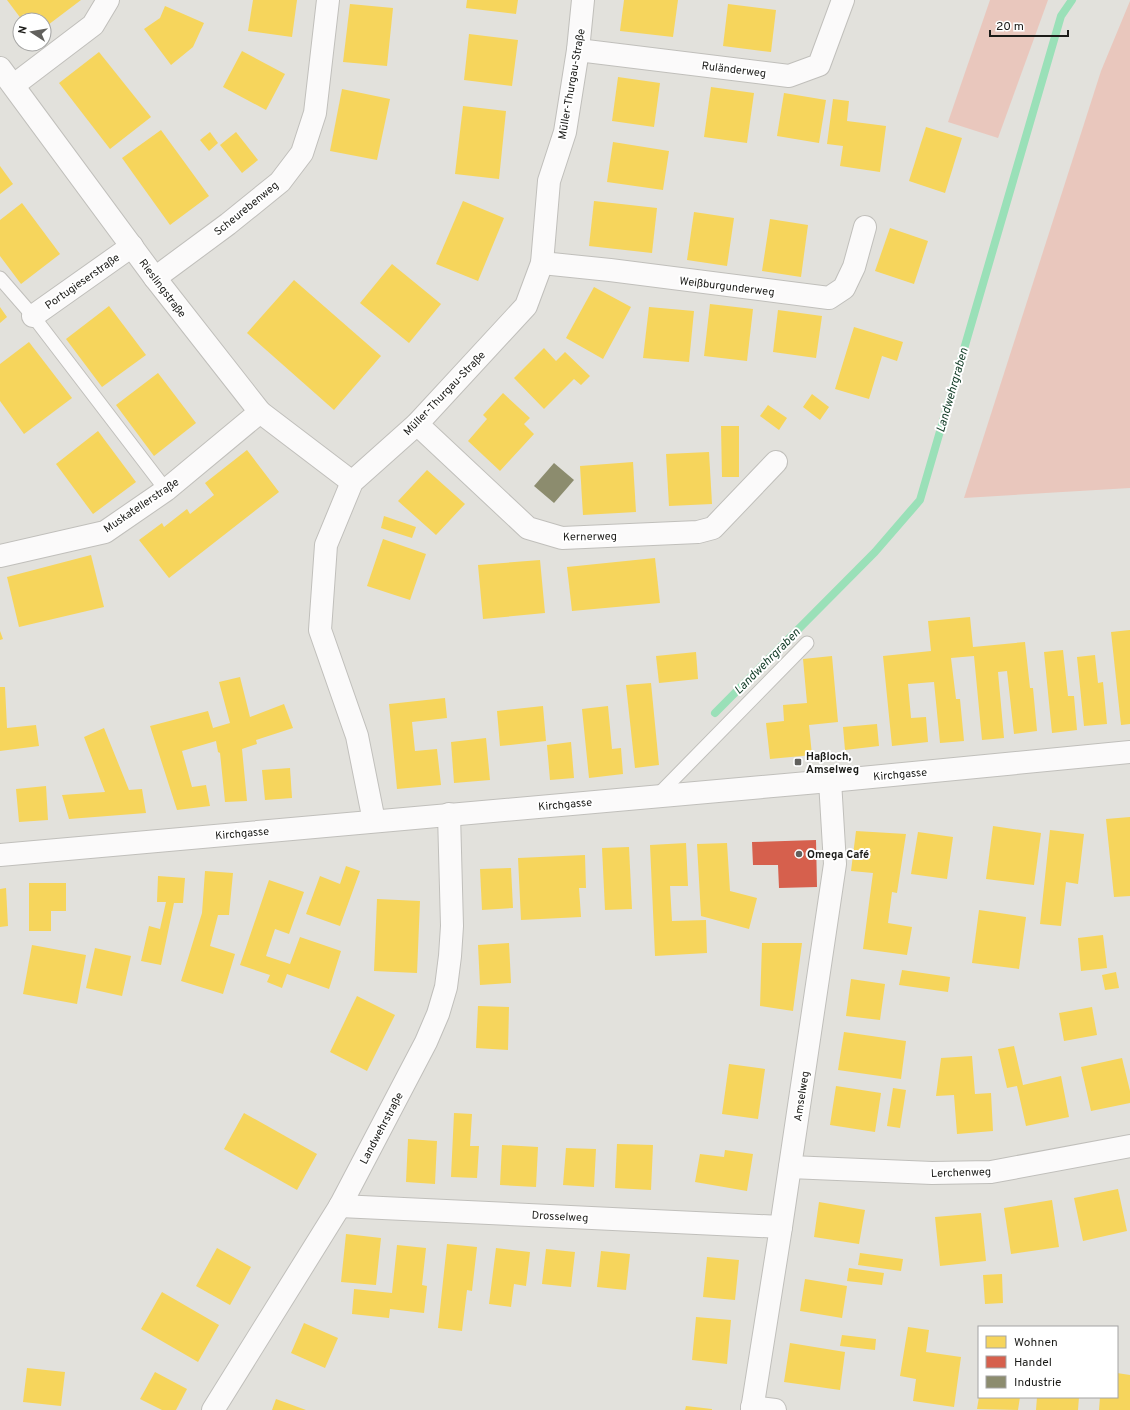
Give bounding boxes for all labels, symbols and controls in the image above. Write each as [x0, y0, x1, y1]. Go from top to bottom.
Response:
north arrow [12, 12, 52, 52]
scale bar [990, 12, 1068, 38]
text: 20 m [996, 19, 1024, 35]
text: N [16, 25, 31, 35]
street label: Müller-Thurgau-Straße [555, 28, 589, 141]
street label: Ruländerweg [701, 59, 767, 81]
street label: Scheurebenweg [212, 179, 282, 239]
street label: Portugieserstraße [42, 251, 123, 313]
street label: Rieslingstraße [136, 256, 189, 321]
street label: Weißburgunderweg [678, 274, 775, 300]
water label: Landwehrgraben [933, 346, 973, 434]
street label: Müller-Thurgau-Straße [401, 348, 489, 439]
street label: Muskatellerstraße [101, 475, 182, 536]
street label: Kernerweg [563, 530, 617, 544]
water label: Landwehrgraben [731, 625, 805, 698]
place label: Haßloch, Amselweg [806, 750, 859, 777]
marker: Haßloch, Amselweg [793, 757, 803, 767]
street label: Kirchgasse [873, 766, 928, 784]
street label: Kirchgasse [538, 796, 593, 814]
street label: Kirchgasse [215, 825, 270, 843]
place label: Omega Café [807, 848, 869, 862]
marker: Omega Café [794, 849, 804, 859]
street label: Amselweg [791, 1070, 813, 1122]
street label: Landwehrstraße [357, 1090, 407, 1167]
street label: Lerchenweg [931, 1165, 991, 1181]
street label: Drosselweg [531, 1209, 589, 1225]
legend [978, 1326, 1118, 1398]
text: Wohnen [1014, 1335, 1058, 1351]
text: Handel [1014, 1355, 1052, 1371]
text: Industrie [1014, 1375, 1062, 1391]

